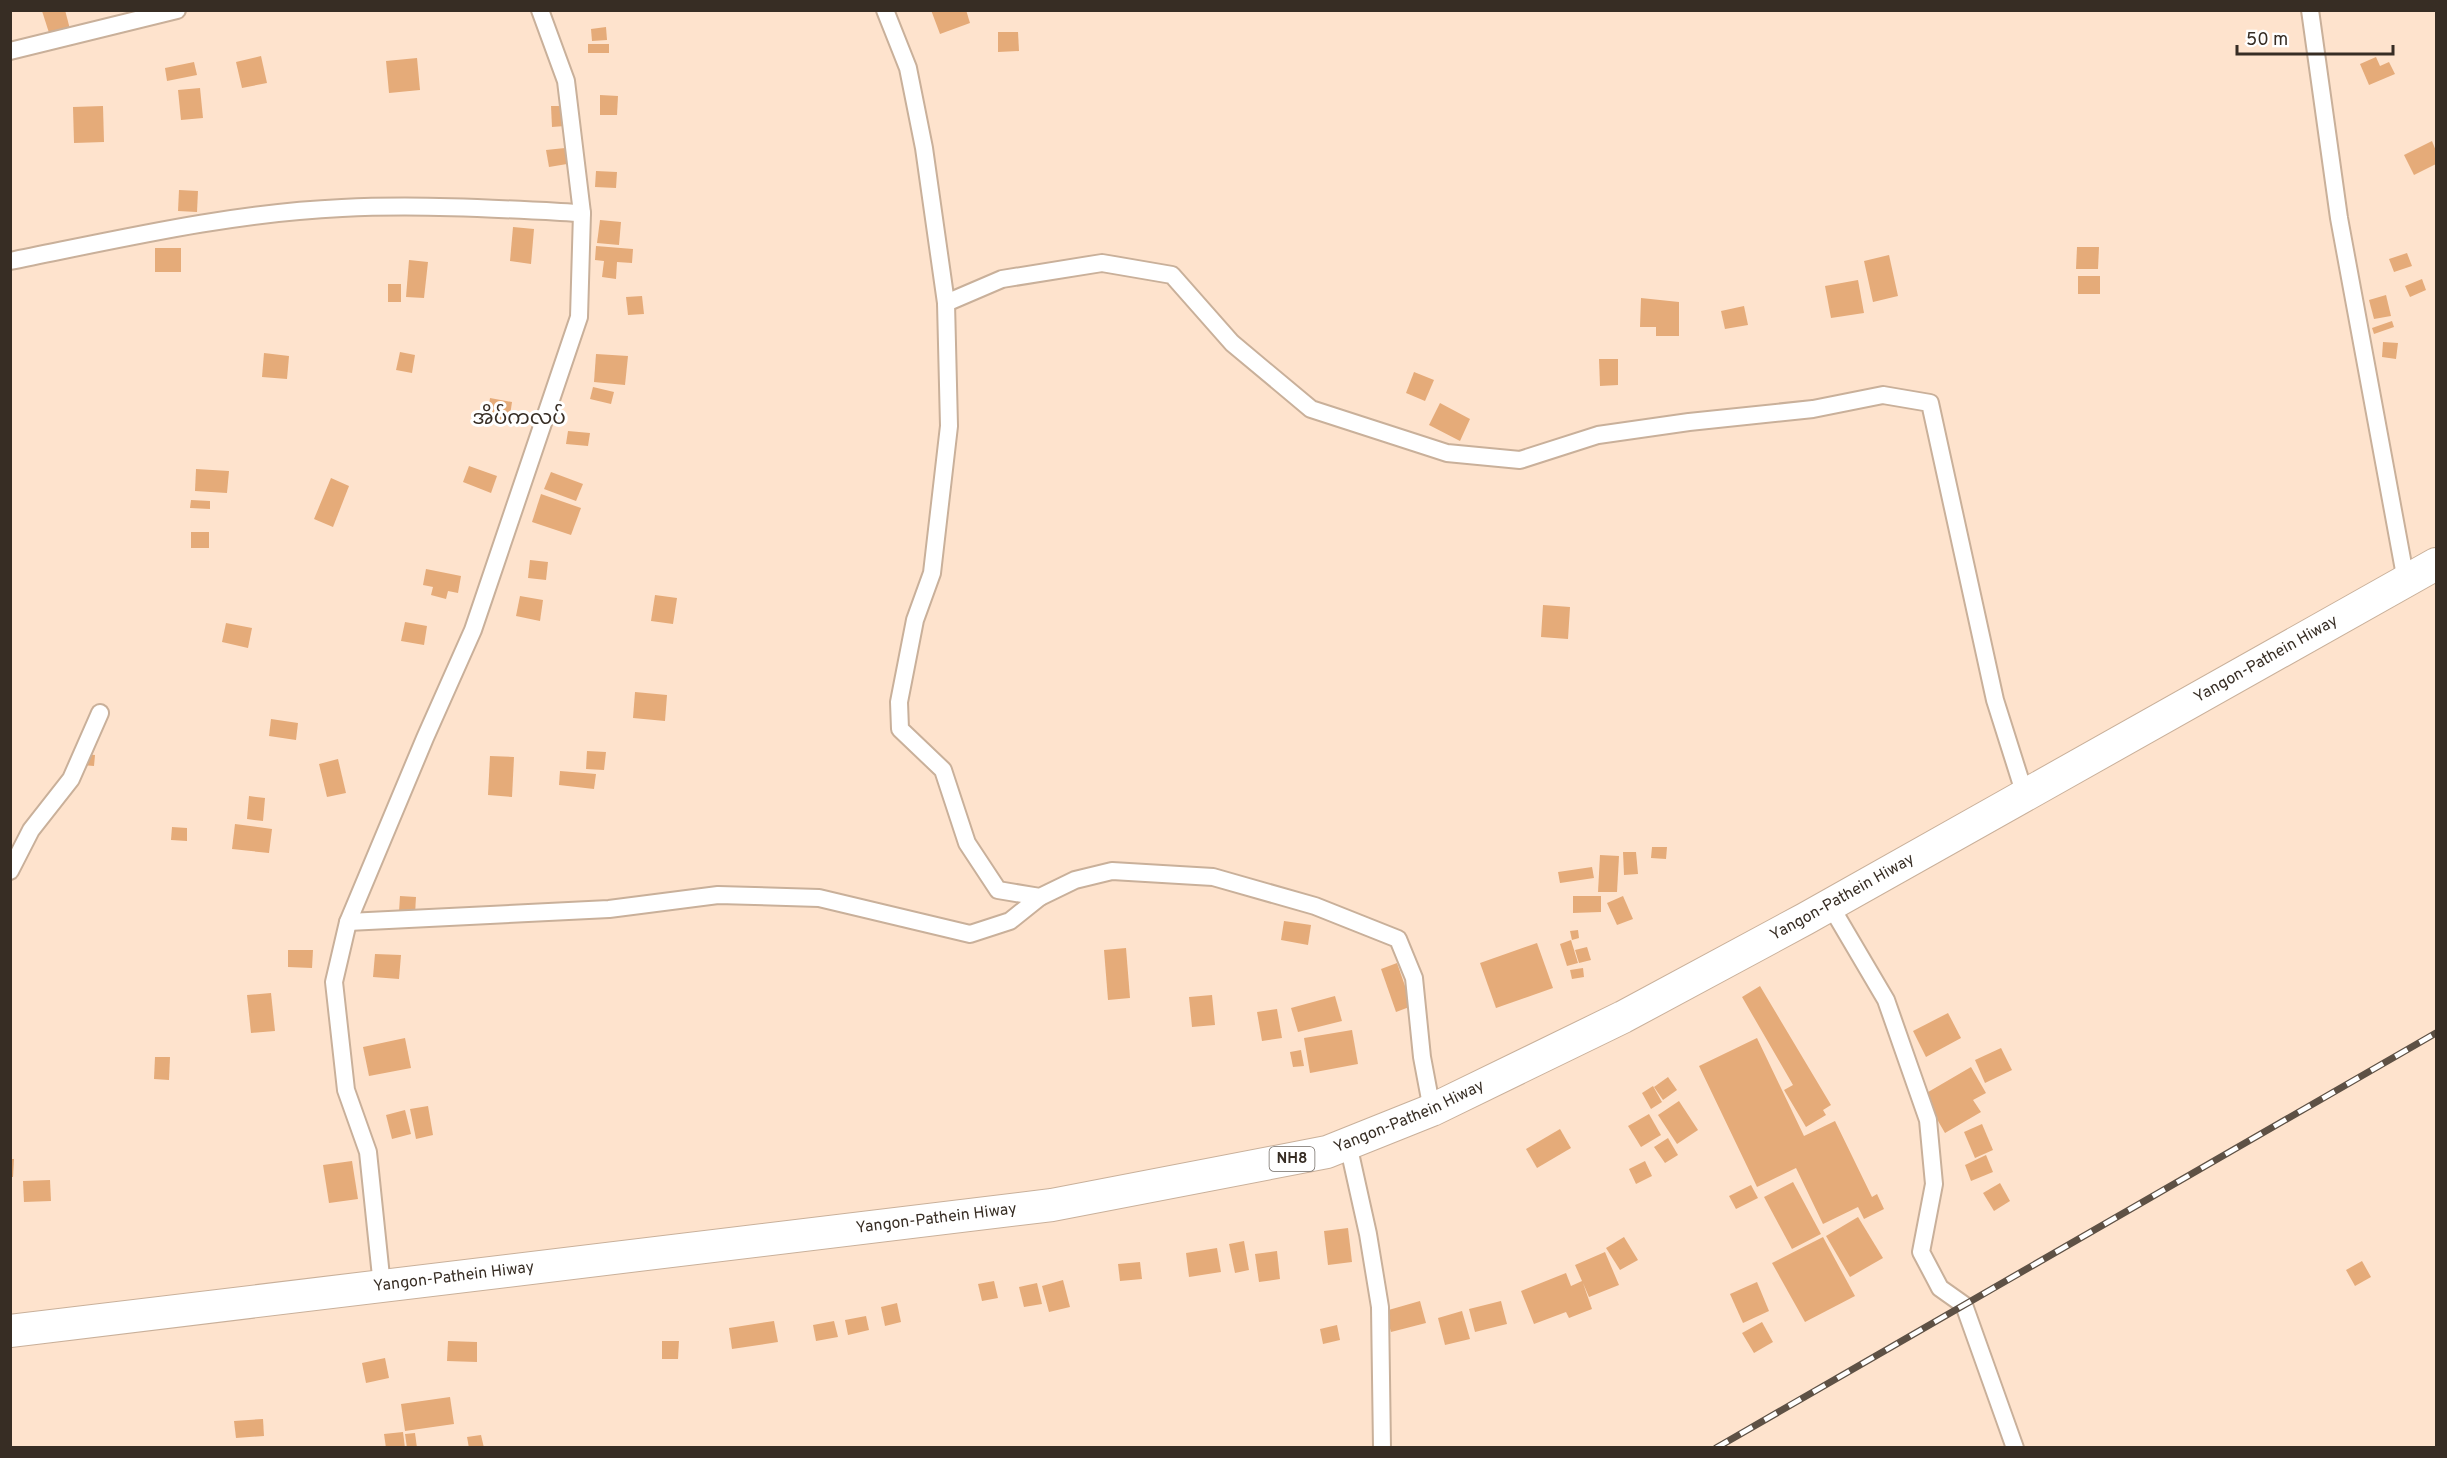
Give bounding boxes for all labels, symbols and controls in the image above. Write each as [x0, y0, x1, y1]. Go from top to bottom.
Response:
scale bar [2237, 18, 2393, 56]
text: 50 m [2246, 29, 2288, 52]
district label: အိပ်ကလပ် [472, 403, 566, 432]
street label: Yangon-Pathein Hiway [2191, 611, 2342, 708]
street label: Yangon-Pathein Hiway [1767, 849, 1918, 946]
street label: Yangon-Pathein Hiway [1331, 1076, 1488, 1158]
road number: NH8 [1270, 1147, 1314, 1171]
street label: Yangon-Pathein Hiway [855, 1199, 1018, 1239]
street label: Yangon-Pathein Hiway [372, 1258, 535, 1297]

